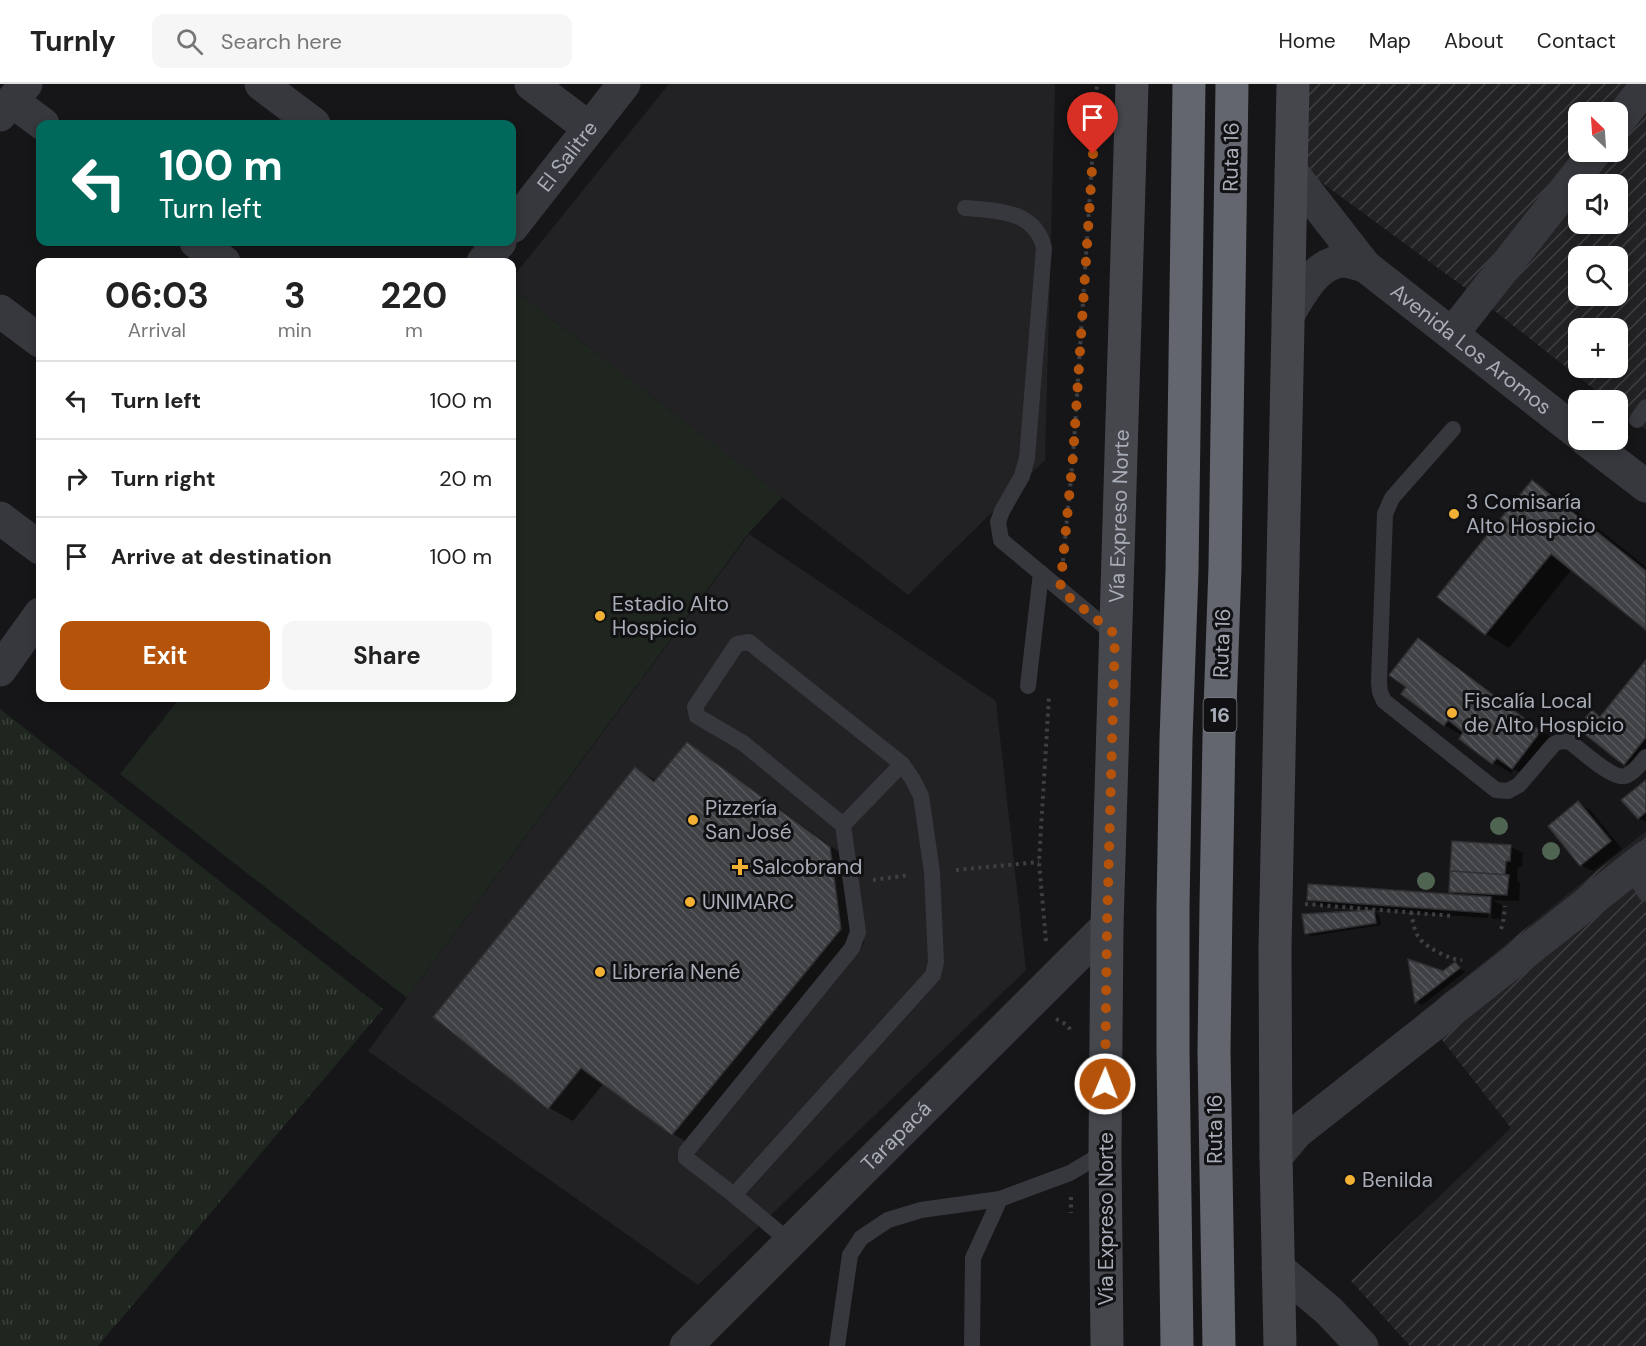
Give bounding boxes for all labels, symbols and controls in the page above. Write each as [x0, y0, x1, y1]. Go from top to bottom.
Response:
search box [152, 14, 572, 68]
text: Turnly [30, 23, 116, 60]
icon: search [173, 25, 206, 58]
text: Search here [221, 27, 342, 56]
text: Home [1278, 27, 1336, 55]
text: Map [1369, 27, 1411, 55]
text: About [1444, 27, 1504, 55]
text: Contact [1537, 27, 1616, 55]
pin [1067, 92, 1118, 154]
icon: arrive [1076, 101, 1109, 134]
north arrow [1568, 102, 1628, 162]
map controls [1568, 102, 1628, 450]
street label: El Salitre [531, 115, 604, 197]
street label: Ruta 16 [1216, 122, 1246, 192]
text: 100 m [159, 138, 283, 193]
icon: left [60, 144, 138, 222]
button: sound [1568, 174, 1628, 234]
text: Turn left [159, 191, 262, 226]
button: search [1568, 246, 1628, 306]
text: 06:03 [105, 272, 209, 319]
text: 3 [284, 272, 306, 319]
text: 220 [381, 272, 447, 319]
street label: Avenida Los Aromos [1385, 277, 1557, 421]
text: Arrival [128, 317, 186, 343]
text: min [278, 317, 312, 343]
text: m [405, 317, 423, 343]
button: + [1568, 318, 1628, 378]
icon: left [60, 384, 93, 417]
text: Turn left [111, 386, 201, 415]
text: 100 m [430, 386, 492, 415]
button: − [1568, 390, 1628, 450]
street label: Vía Expreso Norte [1103, 429, 1136, 603]
icon: right [60, 462, 93, 495]
text: Turn right [111, 464, 216, 493]
text: 20 m [439, 464, 492, 493]
place label: 3 Comisaría Alto Hospicio [1466, 488, 1596, 540]
marker: 3 Comisaría Alto Hospicio [1447, 507, 1461, 521]
icon: arrive [60, 540, 93, 573]
text: Arrive at destination [111, 542, 332, 571]
text: 100 m [430, 542, 492, 571]
place label: Estadio Alto Hospicio [612, 590, 729, 642]
street label: Ruta 16 [1207, 608, 1237, 678]
marker: Estadio Alto Hospicio [593, 609, 607, 623]
button: Exit [60, 621, 270, 690]
button: Share [282, 621, 492, 690]
place label: Fiscalía Local de Alto Hospicio [1464, 687, 1624, 739]
road number: 16 [1204, 698, 1236, 732]
marker: Fiscalía Local de Alto Hospicio [1445, 706, 1459, 720]
place label: Pizzería San José [705, 794, 792, 846]
marker: Pizzería San José [686, 813, 700, 827]
place label: Salcobrand [752, 853, 862, 881]
marker: Salcobrand [733, 860, 747, 874]
place label: UNIMARC [702, 888, 794, 916]
marker: UNIMARC [683, 895, 697, 909]
place label: Librería Nené [612, 958, 741, 986]
marker: Librería Nené [593, 965, 607, 979]
position arrow [1073, 1052, 1137, 1116]
street label: Ruta 16 [1201, 1094, 1229, 1164]
street label: Tarapacá [855, 1095, 938, 1178]
street label: Vía Expreso Norte [1092, 1132, 1120, 1306]
place label: Benilda [1362, 1166, 1433, 1194]
marker: Benilda [1343, 1173, 1357, 1187]

